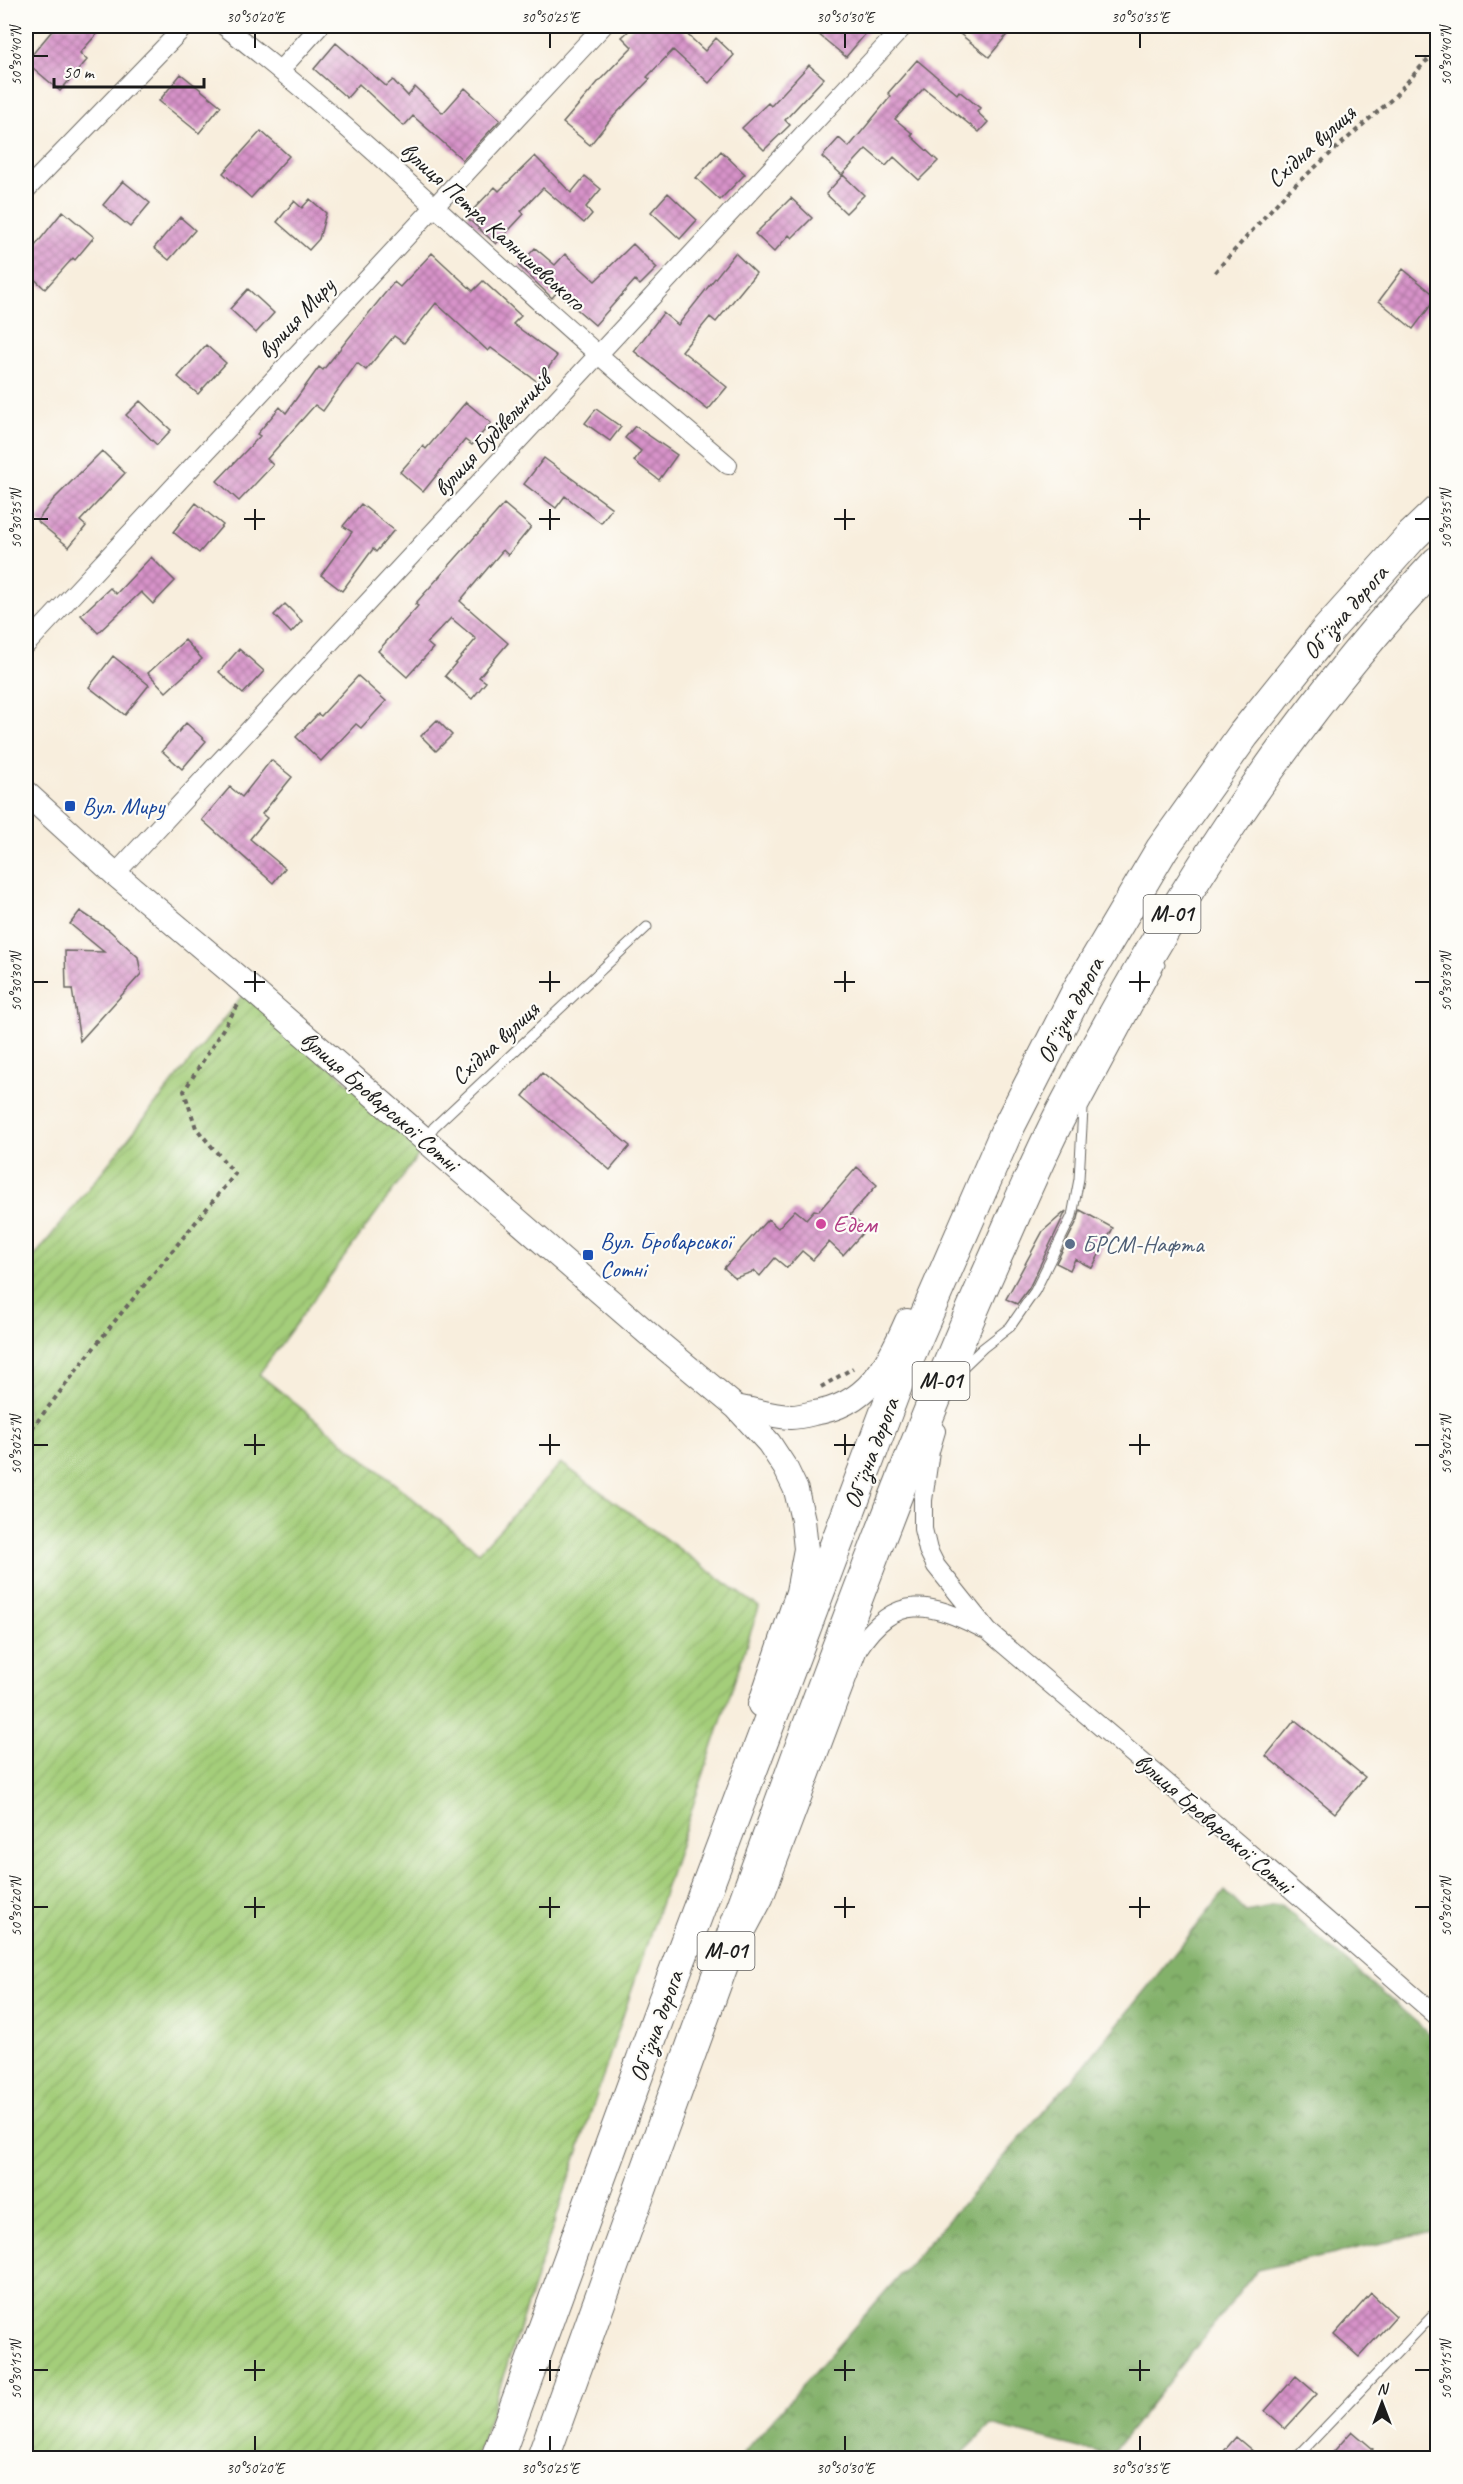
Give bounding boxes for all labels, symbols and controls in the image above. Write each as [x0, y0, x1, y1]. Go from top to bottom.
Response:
text: 30°50'20"E [226, 8, 286, 27]
text: 30°50'25"E [521, 8, 581, 27]
text: 30°50'30"E [816, 8, 876, 27]
text: 30°50'35"E [1111, 8, 1171, 27]
text: 50°30'40"N [7, 23, 26, 86]
text: 50°30'40"N [1437, 23, 1456, 86]
scale bar [54, 51, 204, 89]
text: 50 m [63, 61, 96, 83]
street label: Східна вулиця [1260, 97, 1363, 194]
street label: вулиця Петра Калнишевського [394, 135, 593, 318]
street label: вулиця Миру [251, 270, 342, 365]
street label: вулиця Будівельників [427, 361, 561, 503]
text: 50°30'35"N [7, 486, 26, 549]
text: 50°30'35"N [1437, 486, 1456, 549]
street label: Обʼїзна дорога [1296, 557, 1396, 666]
place label: Вул. Миру [82, 791, 166, 821]
marker: Вул. Миру [63, 799, 77, 813]
road number: М-01 [1144, 895, 1200, 933]
text: 50°30'30"N [7, 949, 26, 1012]
text: 50°30'30"N [1437, 949, 1456, 1012]
street label: Обʼїзна дорога [1030, 951, 1112, 1069]
street label: Східна вулиця [445, 994, 546, 1091]
street label: вулиця Броварської Сотні [295, 1024, 467, 1180]
place label: Едем [833, 1209, 878, 1239]
marker: Едем [814, 1217, 828, 1231]
place label: Вул. Броварської Cотні [600, 1226, 736, 1284]
place label: БРСМ-Нафта [1082, 1229, 1205, 1259]
marker: БРСМ-Нафта [1063, 1237, 1077, 1251]
marker: Вул. Броварської Cотні [581, 1248, 595, 1262]
road number: М-01 [912, 1362, 970, 1400]
street label: Обʼїзна дорога [836, 1392, 907, 1513]
text: 50°30'25"N [7, 1412, 26, 1475]
text: 50°30'25"N [1437, 1412, 1456, 1475]
street label: вулиця Броварської Сотні [1129, 1746, 1301, 1902]
text: 50°30'20"N [7, 1874, 26, 1937]
text: 50°30'20"N [1437, 1874, 1456, 1937]
road number: М-01 [698, 1932, 754, 1970]
street label: Обʼїзна дорога [622, 1965, 691, 2086]
text: 50°30'15"N [7, 2337, 26, 2400]
text: 50°30'15"N [1437, 2337, 1456, 2400]
north arrow [1352, 2373, 1412, 2433]
text: N [1377, 2379, 1390, 2399]
text: 30°50'20"E [226, 2459, 286, 2478]
text: 30°50'25"E [521, 2459, 581, 2478]
text: 30°50'30"E [816, 2459, 876, 2478]
text: 30°50'35"E [1111, 2459, 1171, 2478]

